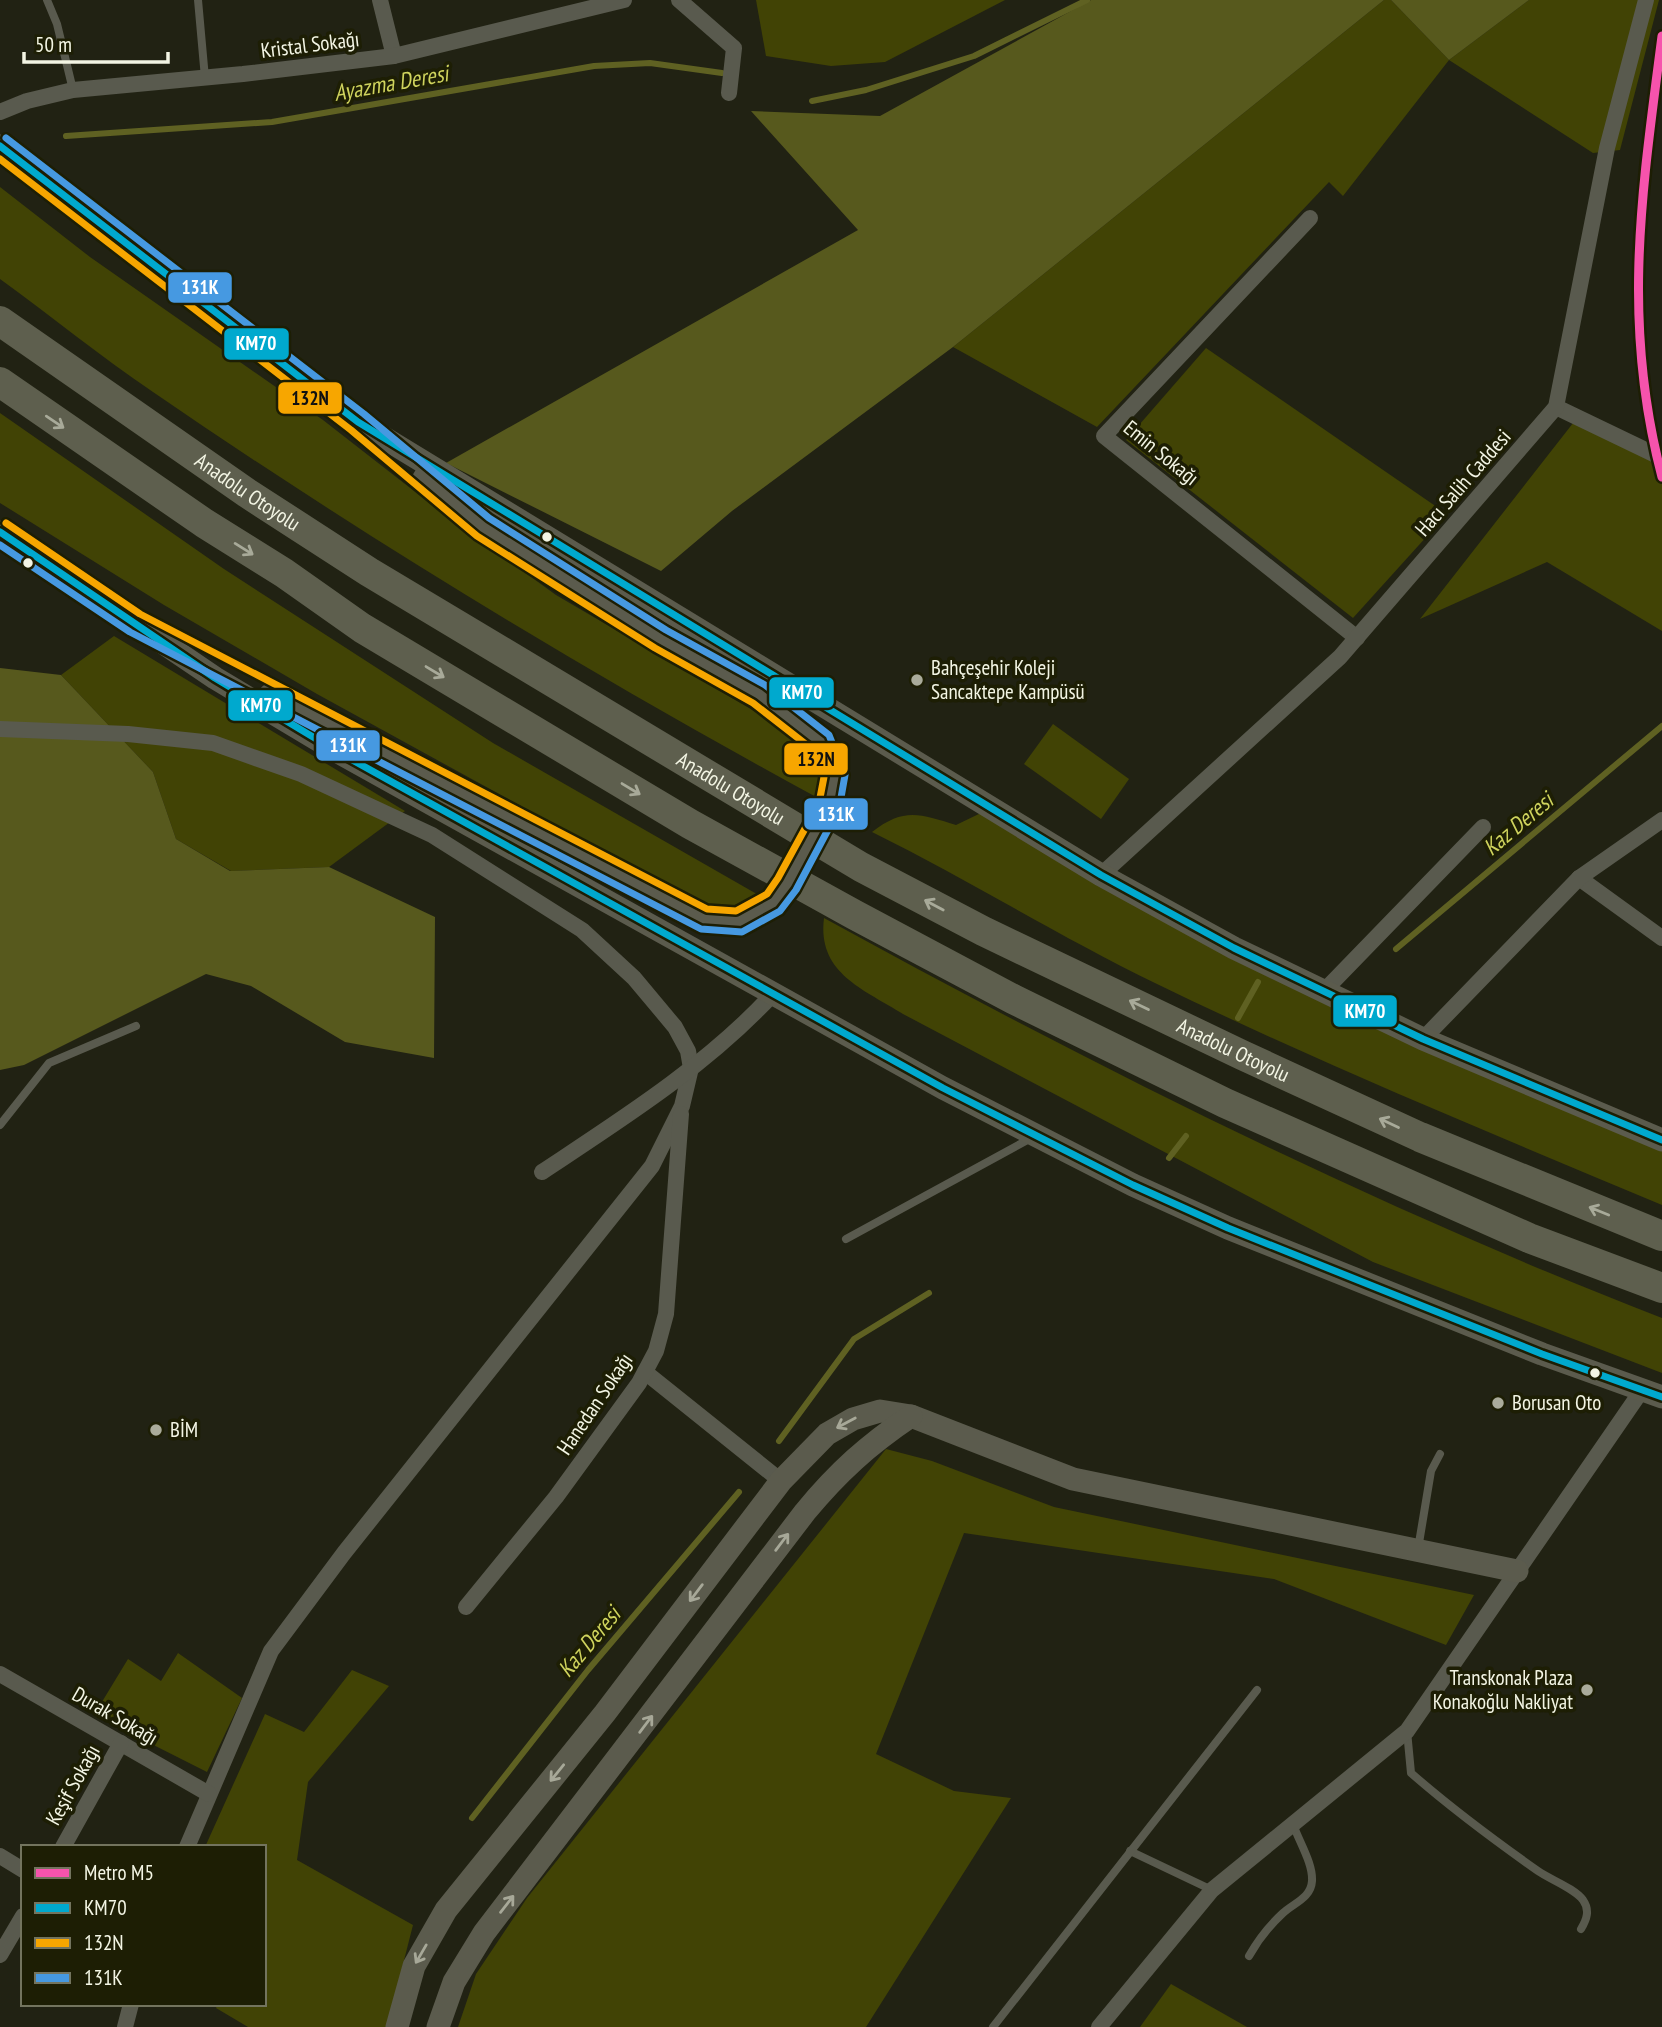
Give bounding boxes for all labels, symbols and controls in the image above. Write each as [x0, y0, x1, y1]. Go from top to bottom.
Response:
scale bar [24, 21, 168, 65]
street label: Kristal Sokağı [259, 25, 361, 64]
text: 50 m [35, 31, 72, 58]
water label: Ayazma Deresi [332, 58, 453, 107]
line badge: 131K [167, 271, 233, 304]
text: 131K [181, 275, 219, 299]
line badge: KM70 [223, 327, 290, 361]
text: KM70 [236, 331, 276, 355]
line badge: 132N [277, 381, 343, 415]
text: 132N [291, 386, 329, 410]
street label: Emin Sokağı [1118, 414, 1204, 491]
one-way arrow [45, 415, 64, 429]
street label: Hacı Salih Caddesi [1409, 424, 1516, 542]
street label: Anadolu Otoyolu [190, 447, 306, 537]
unlabelled marker [540, 530, 554, 544]
one-way arrow [234, 542, 254, 556]
unlabelled marker [21, 556, 35, 570]
place label: Bahçeşehir Koleji Sancaktepe Kampüsü [931, 654, 1085, 705]
one-way arrow [425, 666, 445, 680]
marker: Bahçeşehir Koleji Sancaktepe Kampüsü [909, 672, 925, 688]
line badge: KM70 [768, 676, 835, 709]
text: KM70 [782, 680, 822, 704]
line badge: KM70 [227, 689, 294, 722]
text: KM70 [241, 693, 281, 717]
line badge: 131K [315, 729, 381, 762]
text: 131K [329, 733, 367, 757]
line badge: 132N [783, 742, 849, 776]
street label: Anadolu Otoyolu [672, 746, 790, 831]
text: 132N [797, 747, 835, 771]
one-way arrow [620, 782, 640, 796]
water label: Kaz Deresi [1477, 784, 1561, 861]
line badge: 131K [803, 797, 869, 831]
text: 131K [817, 802, 855, 826]
one-way arrow [925, 898, 945, 912]
line badge: KM70 [1332, 994, 1398, 1028]
one-way arrow [1129, 998, 1150, 1012]
text: KM70 [1345, 999, 1385, 1023]
street label: Anadolu Otoyolu [1173, 1012, 1294, 1088]
one-way arrow [1379, 1116, 1400, 1129]
one-way arrow [1588, 1204, 1610, 1217]
street label: Hanedan Sokağı [551, 1348, 638, 1460]
unlabelled marker [1588, 1366, 1602, 1380]
place label: Borusan Oto [1512, 1389, 1601, 1416]
marker: Borusan Oto [1490, 1395, 1506, 1411]
place label: BİM [170, 1416, 198, 1443]
one-way arrow [836, 1417, 856, 1431]
marker: BİM [148, 1422, 164, 1438]
one-way arrow [775, 1533, 790, 1552]
one-way arrow [689, 1583, 704, 1601]
water label: Kaz Deresi [551, 1598, 628, 1683]
place label: Transkonak Plaza Konakoğlu Nakliyat [1433, 1664, 1573, 1715]
street label: Durak Sokağı [68, 1680, 163, 1751]
marker: Transkonak Plaza Konakoğlu Nakliyat [1579, 1682, 1595, 1698]
one-way arrow [638, 1715, 653, 1734]
street label: Keşif Sokağı [39, 1740, 106, 1830]
one-way arrow [549, 1763, 565, 1781]
legend [21, 1845, 266, 2006]
text: Metro M5 [84, 1859, 154, 1886]
text: KM70 [84, 1894, 127, 1921]
one-way arrow [499, 1895, 514, 1914]
text: 132N [84, 1929, 124, 1956]
one-way arrow [414, 1944, 428, 1964]
text: 131K [84, 1964, 123, 1991]

